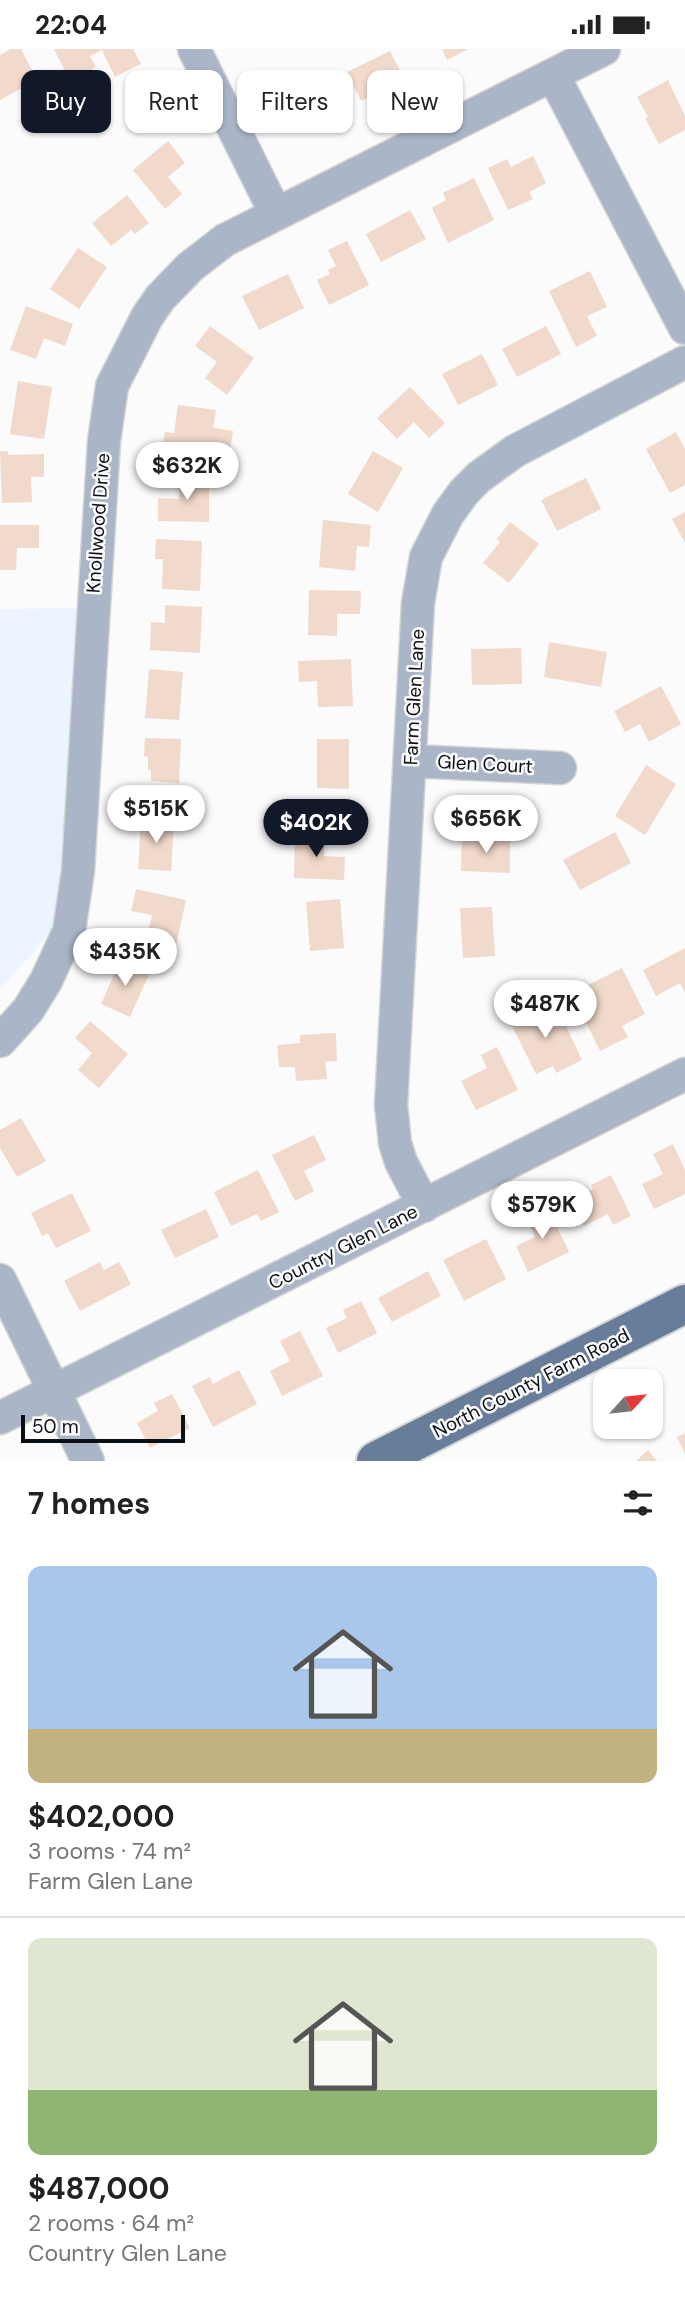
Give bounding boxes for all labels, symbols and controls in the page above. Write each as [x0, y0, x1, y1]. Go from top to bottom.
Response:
text: 22:04 [35, 8, 107, 42]
chip: Buy [21, 70, 111, 133]
chip: Rent [125, 70, 223, 133]
chip: Filters [237, 70, 353, 133]
chip: New [367, 70, 463, 133]
pin: $632K [138, 442, 236, 502]
text: $632K [152, 450, 222, 480]
street label: Knollwood Drive [81, 452, 115, 594]
street label: Farm Glen Lane [398, 628, 430, 766]
street label: Glen Court [437, 749, 533, 779]
pin: $515K [107, 785, 205, 845]
text: $515K [123, 793, 189, 823]
pin: $656K [437, 795, 535, 855]
pin: $402K [267, 799, 365, 859]
text: $656K [450, 803, 522, 833]
text: $402K [279, 807, 353, 837]
pin: $435K [76, 929, 174, 988]
text: $435K [89, 936, 161, 966]
pin: $487K [496, 981, 594, 1040]
text: $487K [510, 988, 580, 1018]
pin: $579K [493, 1181, 591, 1241]
text: $579K [507, 1189, 577, 1219]
street label: Country Glen Lane [264, 1199, 422, 1295]
street label: North County Farm Road [428, 1322, 634, 1444]
north arrow [593, 1369, 663, 1439]
map controls [593, 1369, 663, 1439]
scale bar [21, 1412, 186, 1444]
text: 50 m [32, 1414, 79, 1439]
text: 7 homes [28, 1484, 150, 1523]
icon: filters [619, 1484, 657, 1522]
icon: home [280, 1611, 406, 1737]
text: $402,000 [28, 1797, 175, 1836]
text: 3 rooms · 74 m² [28, 1836, 191, 1866]
text: Farm Glen Lane [28, 1866, 193, 1896]
icon: home [280, 1983, 406, 2109]
text: $487,000 [28, 2169, 170, 2208]
text: 2 rooms · 64 m² [28, 2208, 194, 2238]
text: Country Glen Lane [28, 2238, 227, 2268]

